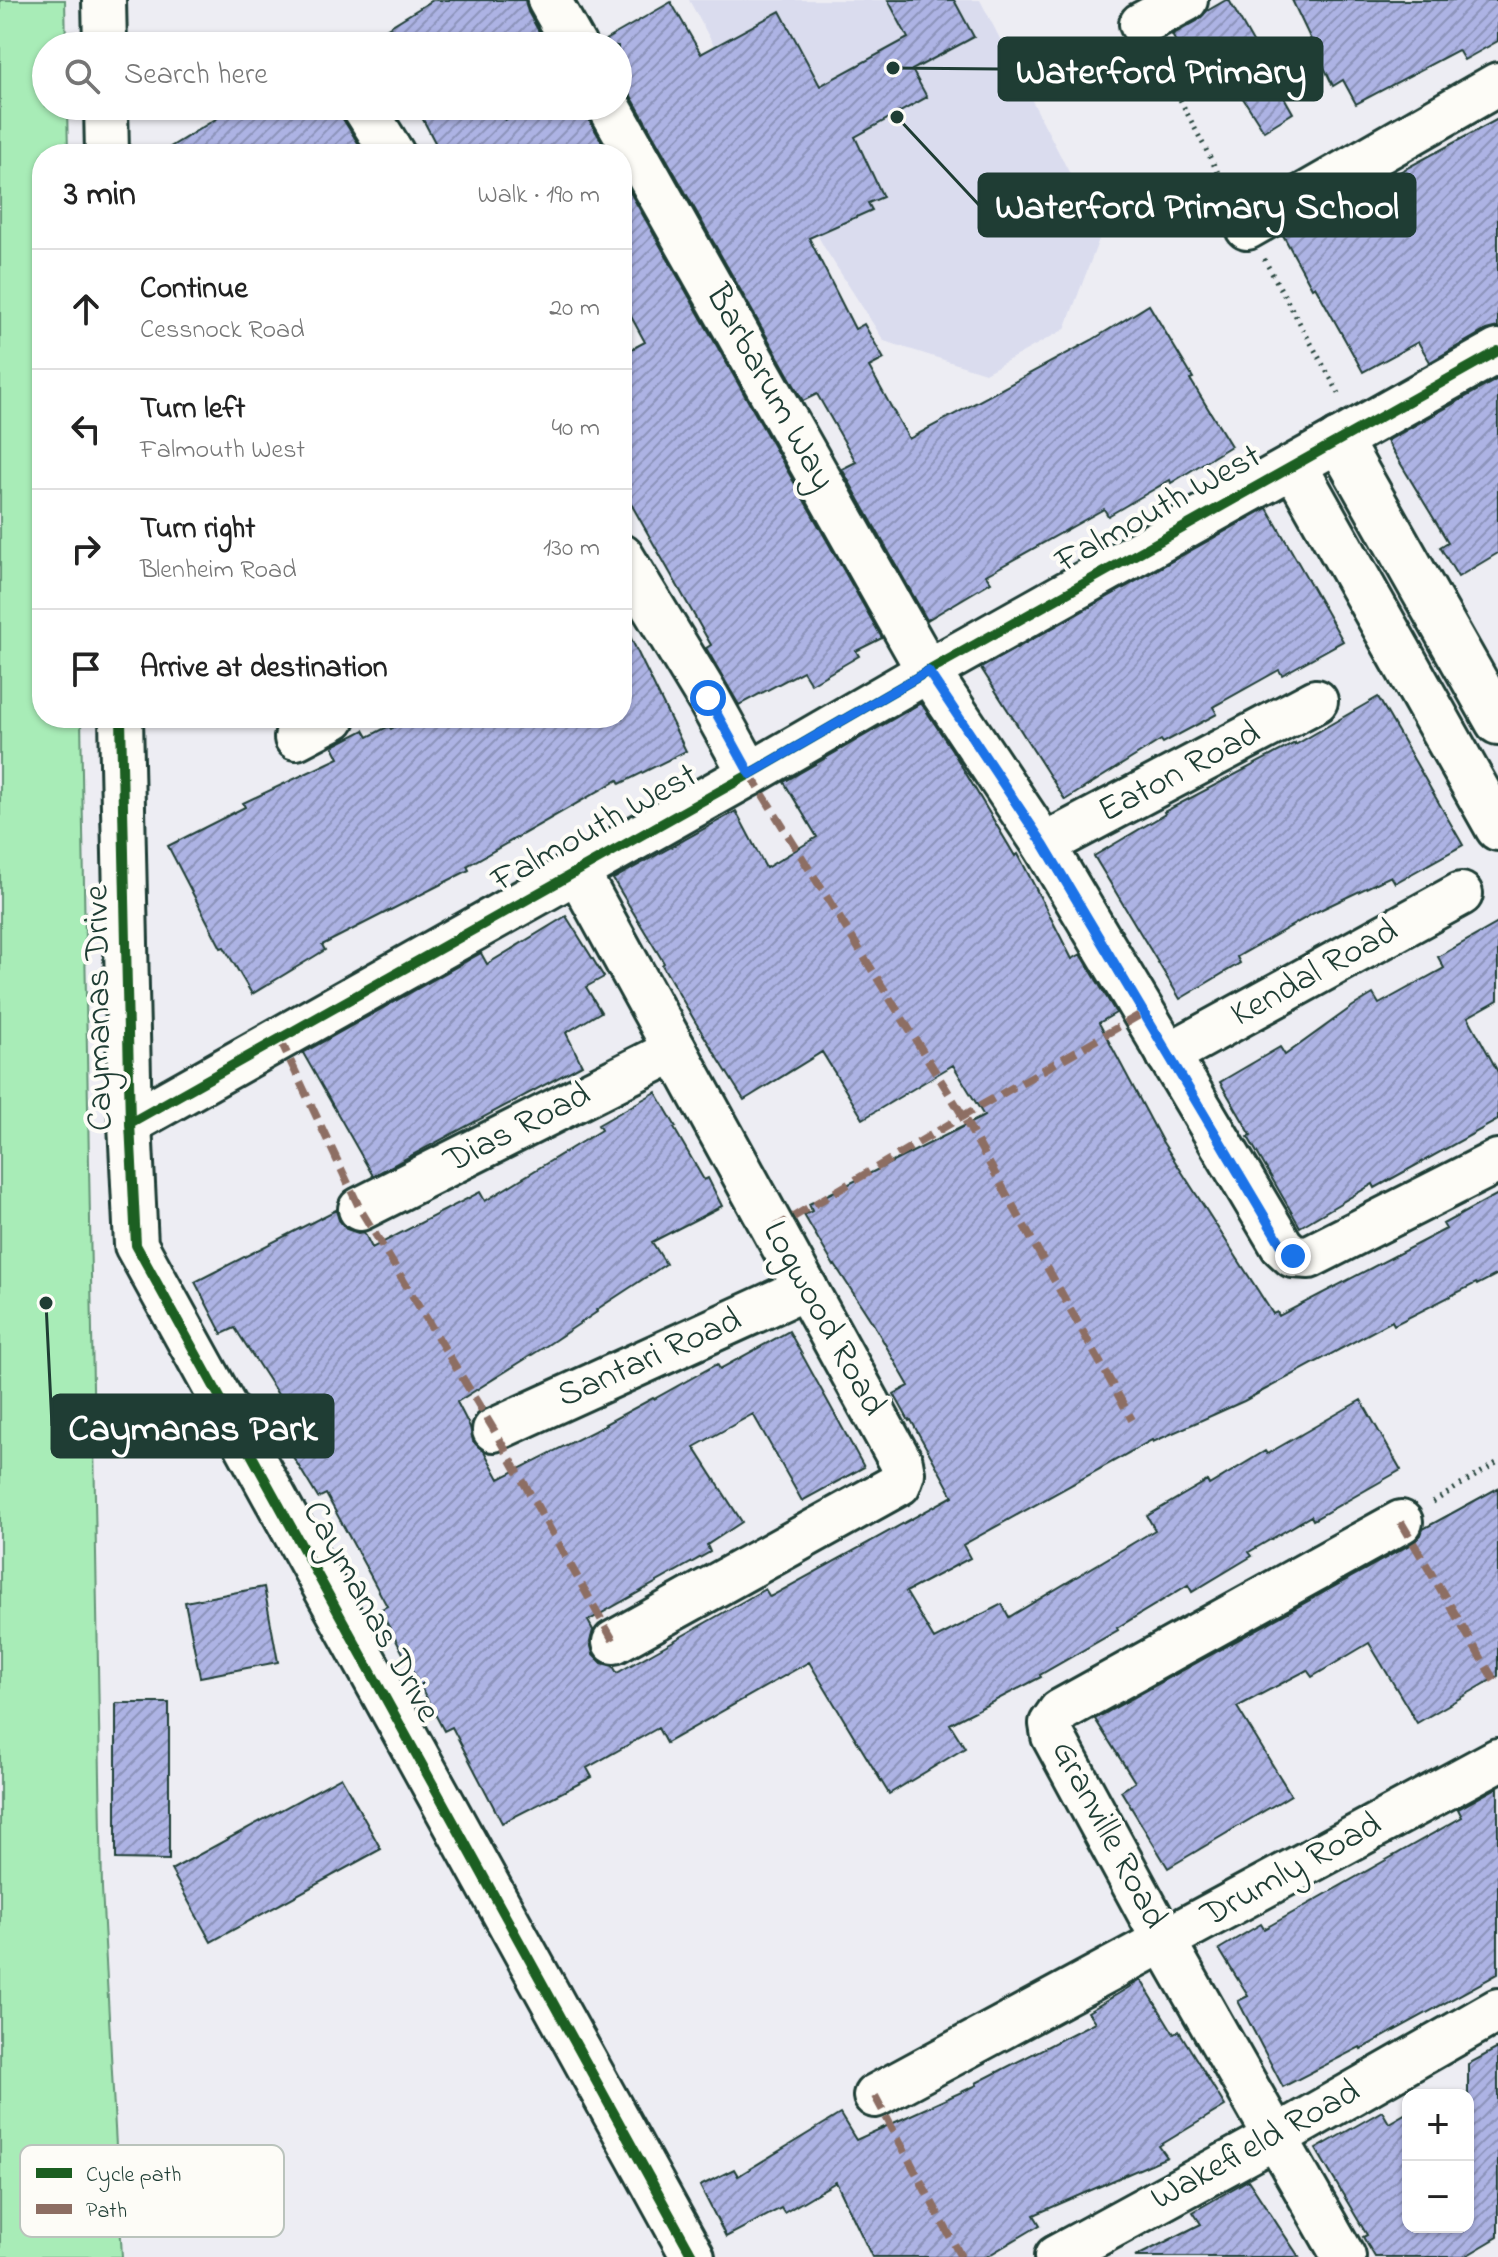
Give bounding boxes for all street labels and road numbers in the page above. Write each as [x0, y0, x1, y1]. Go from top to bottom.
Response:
street label: Barbarum Way [690, 274, 848, 501]
street label: Falmouth West [1045, 431, 1272, 589]
street label: Eaton Road [1089, 708, 1271, 838]
street label: Falmouth West [481, 750, 708, 908]
street label: Caymanas Drive [71, 884, 129, 1132]
street label: Kendal Road [1222, 906, 1408, 1042]
street label: Dias Road [435, 1070, 600, 1189]
street label: Logwood Road [747, 1211, 899, 1427]
street label: Santari Road [549, 1295, 751, 1423]
street label: Caymanas Drive [287, 1491, 453, 1733]
street label: Granville Road [1036, 1731, 1180, 1939]
street label: Drumly Road [1191, 1799, 1392, 1943]
street label: Wakefield Road [1142, 2067, 1370, 2225]

